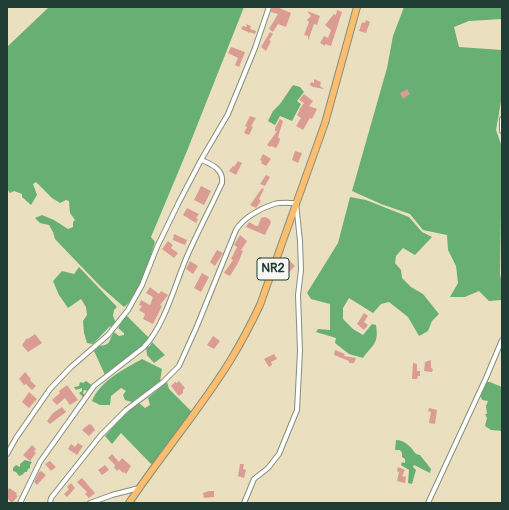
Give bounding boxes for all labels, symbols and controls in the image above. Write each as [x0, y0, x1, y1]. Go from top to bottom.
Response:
road number: NR2 [257, 258, 289, 280]

